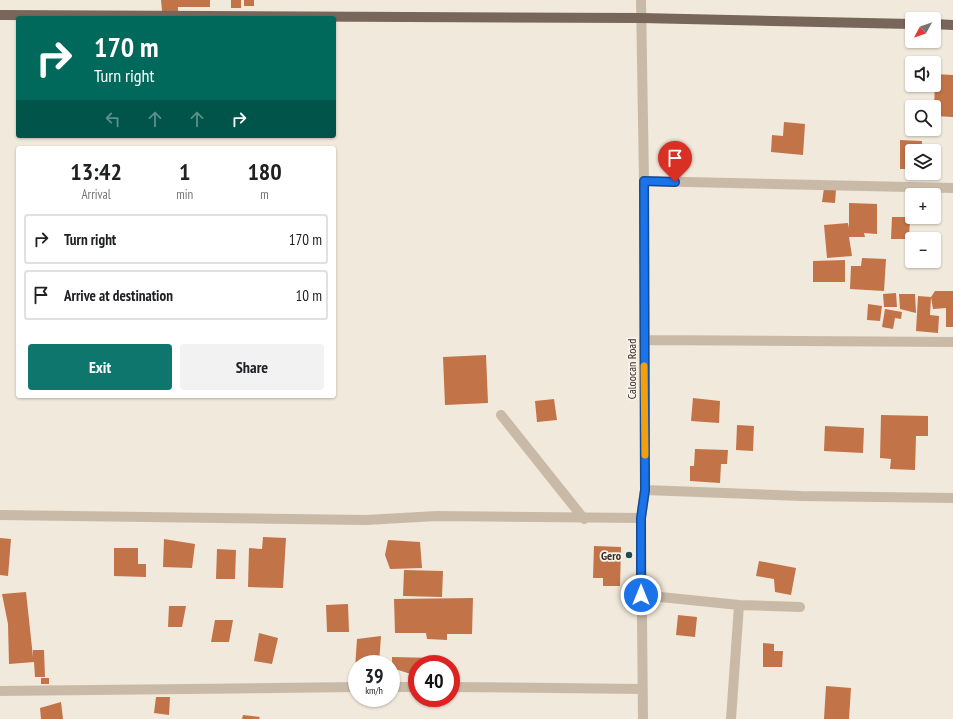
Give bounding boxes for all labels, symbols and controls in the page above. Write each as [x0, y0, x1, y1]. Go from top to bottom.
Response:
north arrow [905, 12, 941, 48]
map controls [905, 12, 941, 268]
text: 170 m [94, 28, 158, 65]
icon: right [28, 32, 80, 84]
button: sound [905, 56, 941, 92]
text: Turn right [94, 64, 154, 87]
button: search [905, 100, 941, 136]
icon: left [102, 108, 124, 130]
icon: ahead [144, 108, 166, 130]
icon: ahead [186, 108, 208, 130]
icon: right [228, 108, 250, 130]
pin [658, 141, 692, 182]
button: layers [905, 144, 941, 180]
icon: arrive [664, 147, 686, 169]
text: 13:42 [70, 156, 122, 187]
text: 1 [179, 156, 190, 187]
text: 180 [247, 156, 282, 187]
text: Arrival [81, 186, 111, 203]
text: min [176, 186, 193, 203]
text: m [260, 186, 269, 203]
button: + [905, 188, 941, 224]
icon: right [30, 228, 52, 250]
text: Turn right [64, 230, 116, 249]
text: 170 m [289, 230, 322, 249]
button: − [905, 232, 941, 268]
icon: arrive [30, 284, 52, 306]
text: Arrive at destination [64, 286, 173, 305]
text: 10 m [296, 286, 322, 305]
street label: Caloocan Road [624, 339, 639, 399]
button: Exit [28, 344, 172, 390]
button: Share [180, 344, 324, 390]
place label: Gero [601, 548, 622, 563]
marker: Gero [624, 550, 634, 560]
position arrow [620, 574, 662, 616]
speed limit sign: 40 [408, 655, 460, 707]
text: 39 [364, 663, 384, 689]
text: km/h [365, 684, 383, 697]

